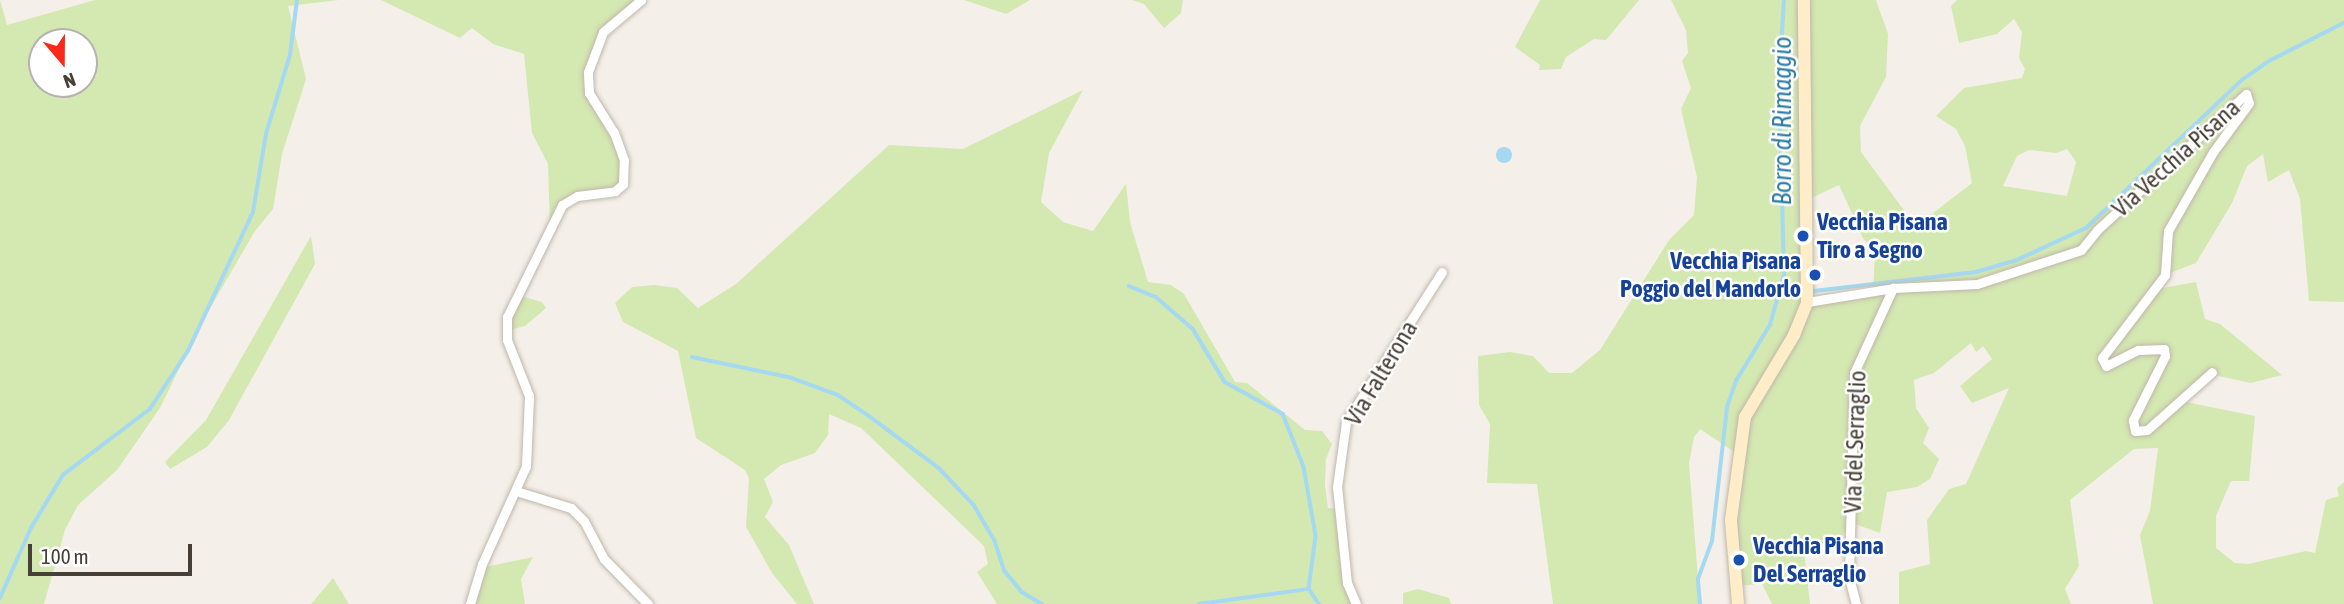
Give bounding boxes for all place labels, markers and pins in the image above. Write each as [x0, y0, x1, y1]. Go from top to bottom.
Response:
place label: Vecchia Pisana Tiro a Segno [1817, 208, 1948, 264]
marker: Vecchia Pisana Tiro a Segno [1795, 228, 1811, 244]
place label: Vecchia Pisana Poggio del Mandorlo [1620, 247, 1801, 303]
marker: Vecchia Pisana Poggio del Mandorlo [1807, 267, 1823, 283]
place label: Vecchia Pisana Del Serraglio [1753, 532, 1884, 588]
marker: Vecchia Pisana Del Serraglio [1731, 552, 1747, 568]

